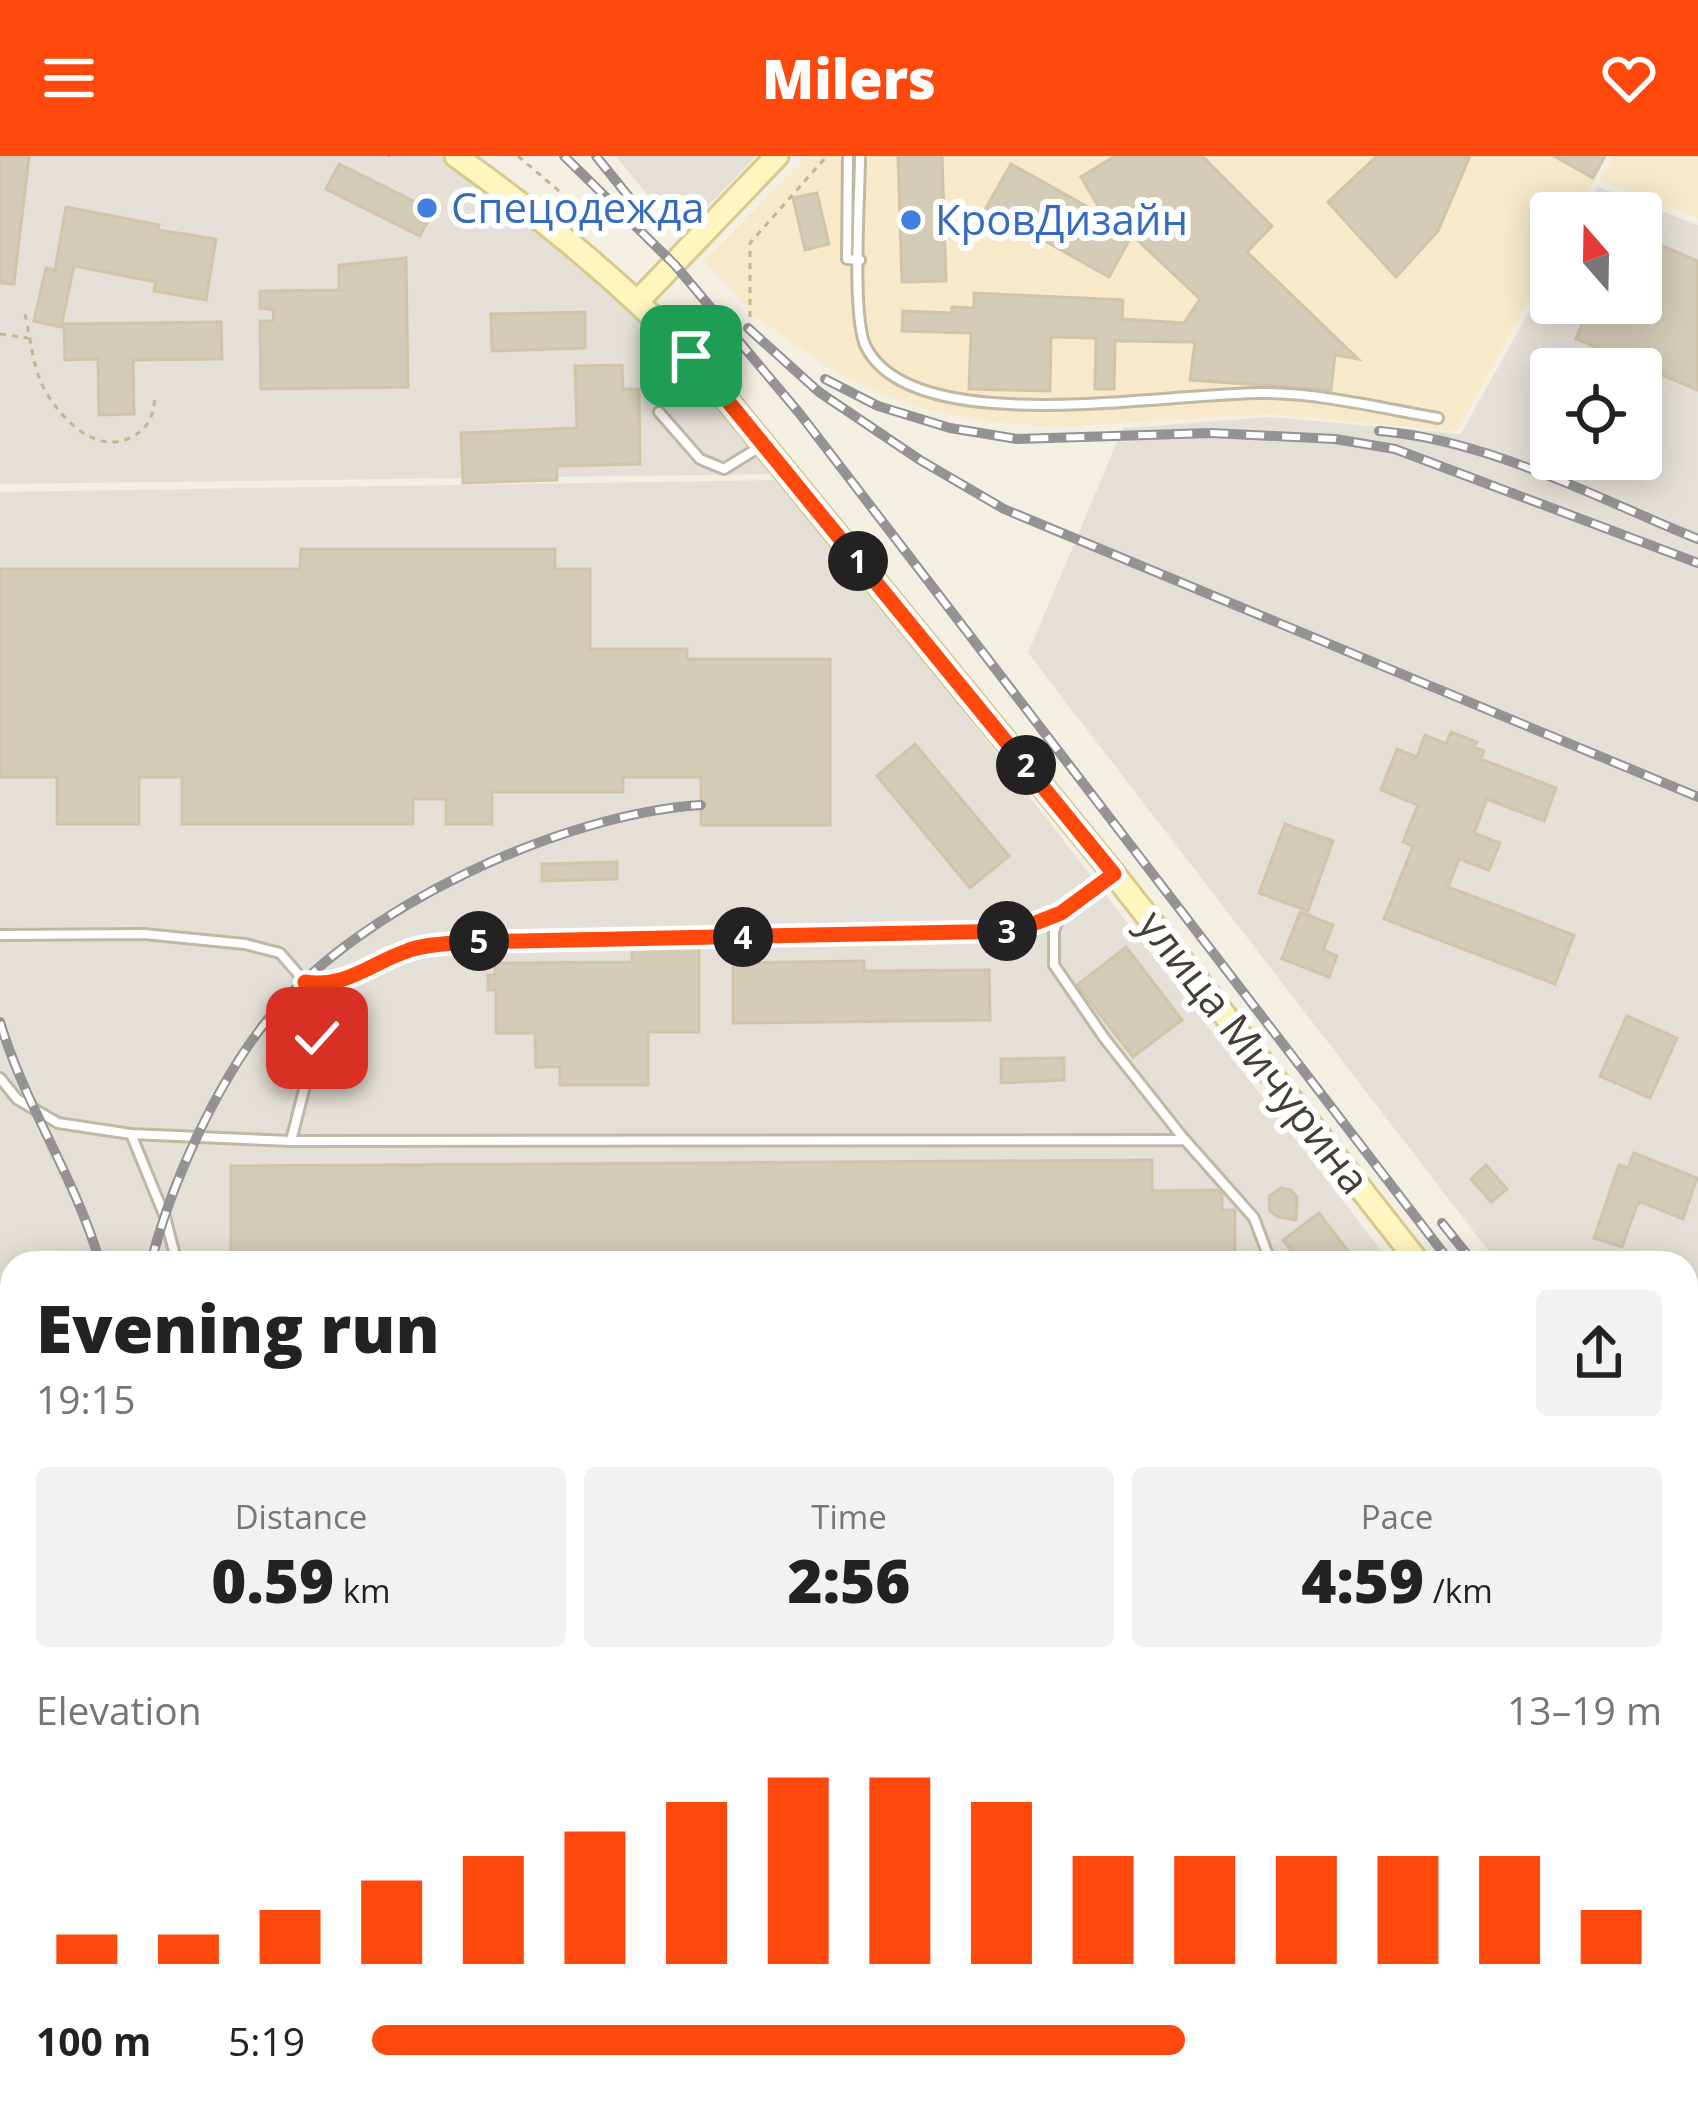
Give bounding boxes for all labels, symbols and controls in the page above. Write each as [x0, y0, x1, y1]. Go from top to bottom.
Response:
text: Milers [762, 41, 936, 115]
icon: menu [36, 45, 102, 111]
icon: heart [1596, 45, 1662, 111]
place label: Спецодежда [451, 178, 705, 235]
place label: КровДизайн [935, 190, 1188, 247]
north arrow [1530, 192, 1662, 324]
map controls [1530, 192, 1662, 480]
marker: Спецодежда [414, 195, 440, 221]
marker: КровДизайн [898, 207, 924, 233]
pin [640, 305, 742, 407]
icon: arrive [658, 323, 724, 389]
button: locate [1530, 348, 1662, 480]
pin: 1 [828, 531, 888, 591]
text: 1 [849, 538, 867, 583]
pin: 2 [996, 735, 1056, 795]
text: 2 [1017, 742, 1035, 787]
street label: улица Мичурина [1126, 897, 1384, 1205]
pin: 3 [977, 901, 1037, 961]
pin: 4 [713, 907, 773, 967]
text: 3 [998, 908, 1016, 953]
pin: 5 [449, 911, 509, 971]
text: 4 [734, 914, 752, 959]
text: 5 [470, 918, 488, 963]
pin [266, 987, 368, 1089]
icon: check [284, 1005, 350, 1071]
text: Evening run [36, 1282, 440, 1372]
button: share [1536, 1290, 1662, 1416]
text: 19:15 [36, 1372, 135, 1425]
text: Distance [235, 1494, 367, 1539]
text: Time [811, 1494, 887, 1539]
text: Pace [1361, 1494, 1433, 1539]
text: 0.59 [211, 1539, 334, 1621]
text: 2:56 [788, 1539, 910, 1621]
text: 4:59 [1301, 1539, 1424, 1621]
text: km [334, 1568, 391, 1613]
text: /km [1424, 1568, 1493, 1613]
text: Elevation [36, 1683, 202, 1736]
text: 13–19 m [1507, 1683, 1662, 1736]
text: 100 m [36, 2014, 151, 2067]
text: 5:19 [228, 2014, 305, 2067]

